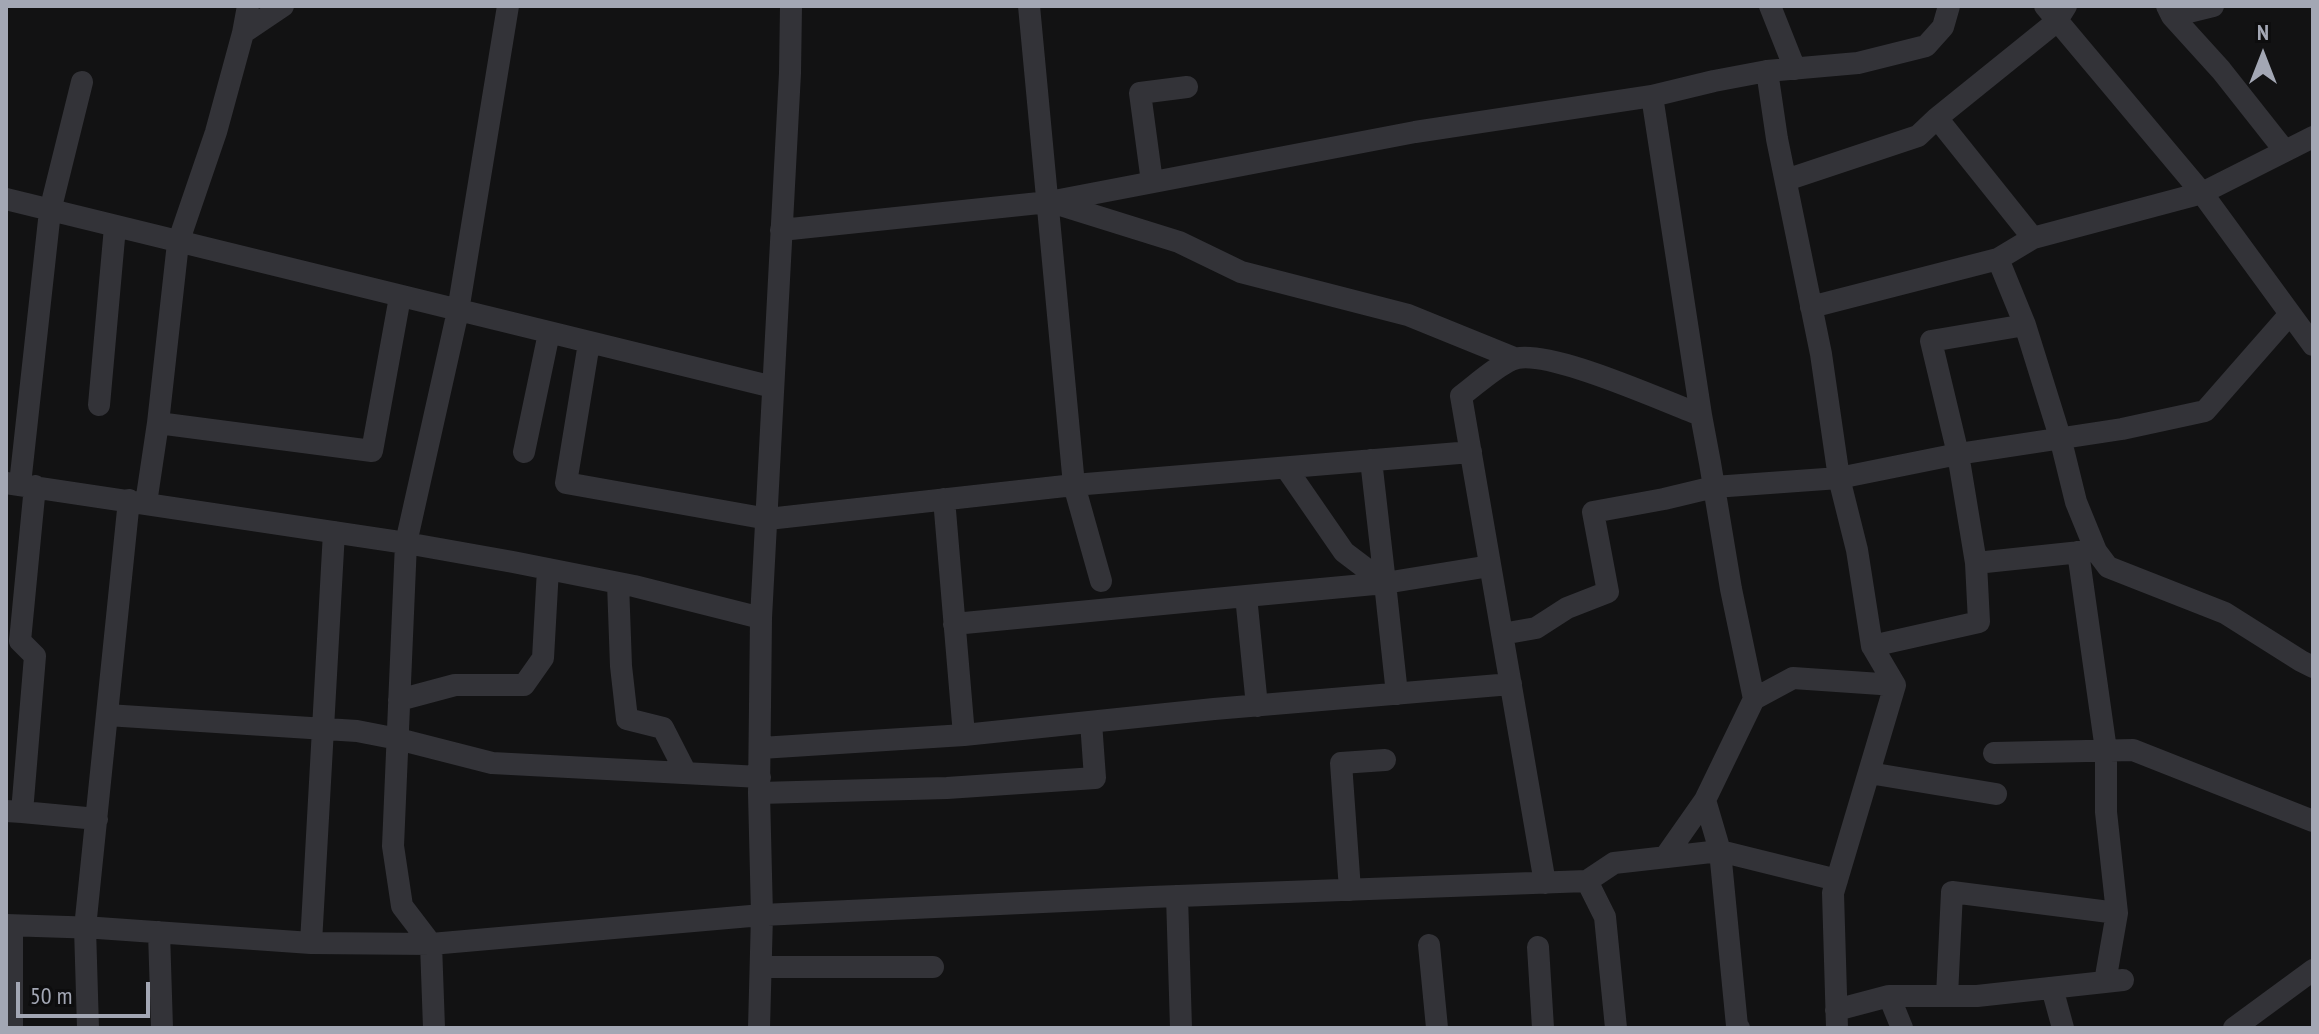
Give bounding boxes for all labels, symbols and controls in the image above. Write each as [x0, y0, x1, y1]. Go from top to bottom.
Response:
north arrow [2223, 16, 2303, 96]
text: N [2257, 18, 2269, 46]
scale bar [20, 966, 154, 1016]
text: 50 m [30, 980, 72, 1011]

